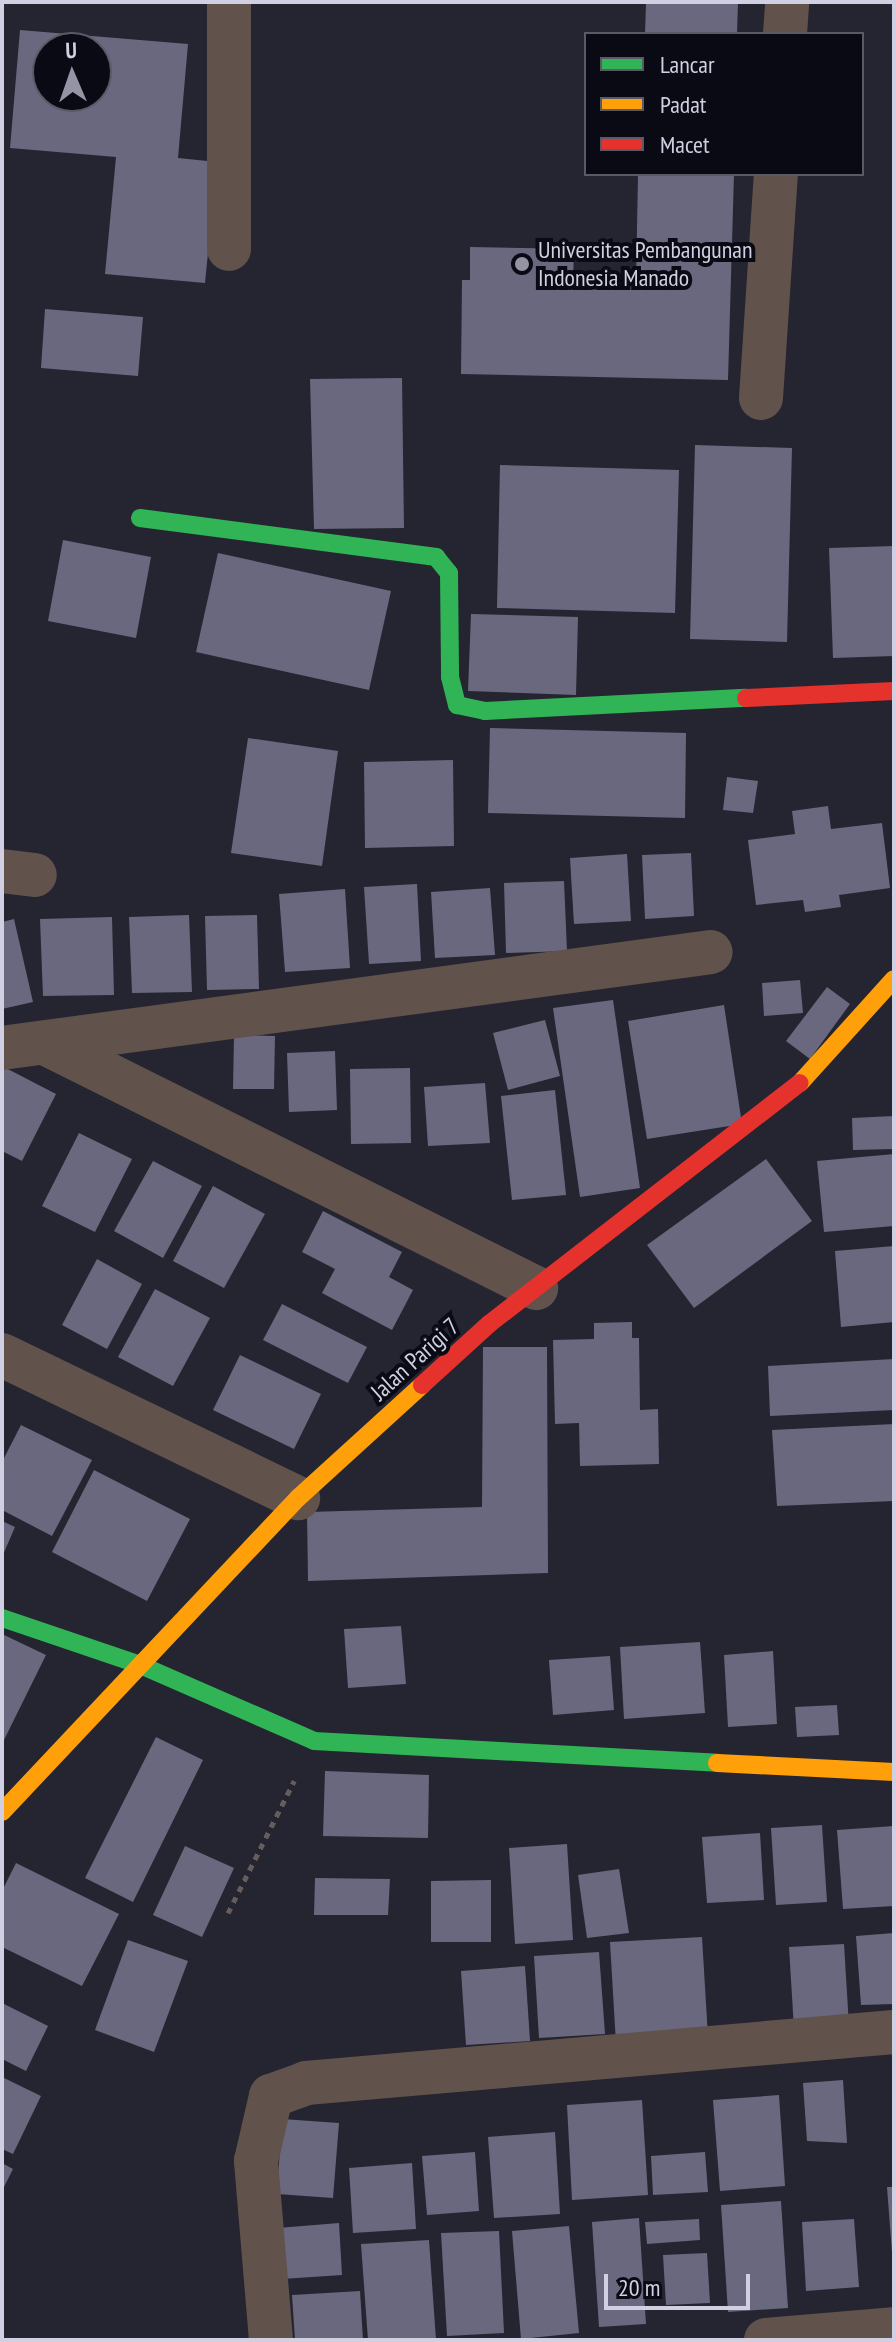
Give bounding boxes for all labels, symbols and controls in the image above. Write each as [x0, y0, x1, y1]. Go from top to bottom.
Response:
north arrow [32, 32, 112, 112]
legend [584, 32, 864, 176]
text: U [65, 36, 77, 64]
text: Lancar [660, 49, 714, 80]
text: Padat [660, 89, 706, 120]
text: Macet [660, 129, 710, 160]
place label: Universitas Pembangunan Indonesia Manado [538, 236, 752, 292]
marker: Universitas Pembangunan Indonesia Manado [513, 255, 531, 273]
street label: Jalan Parigi 7 [365, 1312, 465, 1406]
scale bar [608, 2258, 754, 2308]
text: 20 m [618, 2272, 660, 2303]

